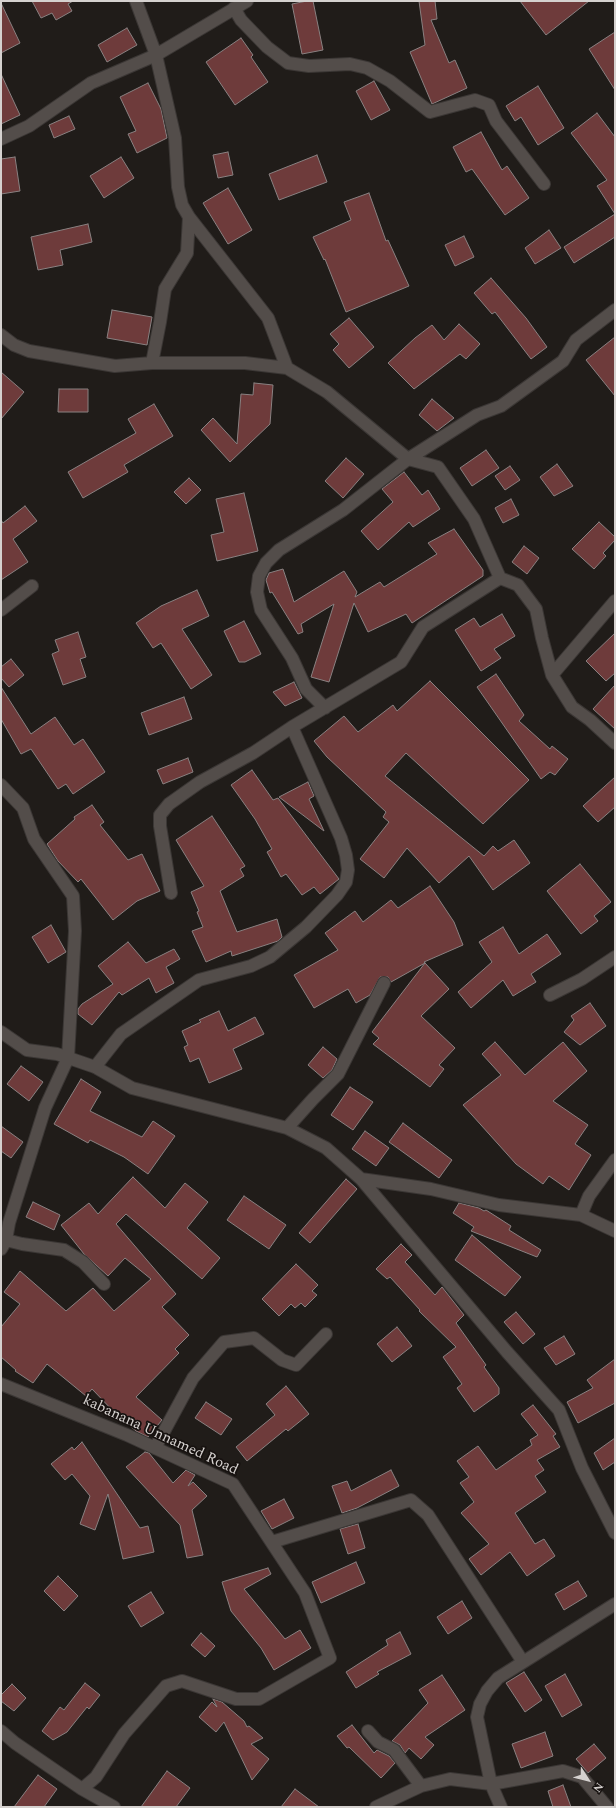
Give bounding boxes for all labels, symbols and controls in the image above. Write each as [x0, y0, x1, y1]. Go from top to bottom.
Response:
street label: kabanana Unnamed Road [79, 1392, 241, 1480]
north arrow [568, 1760, 608, 1800]
text: N [589, 1779, 608, 1796]

